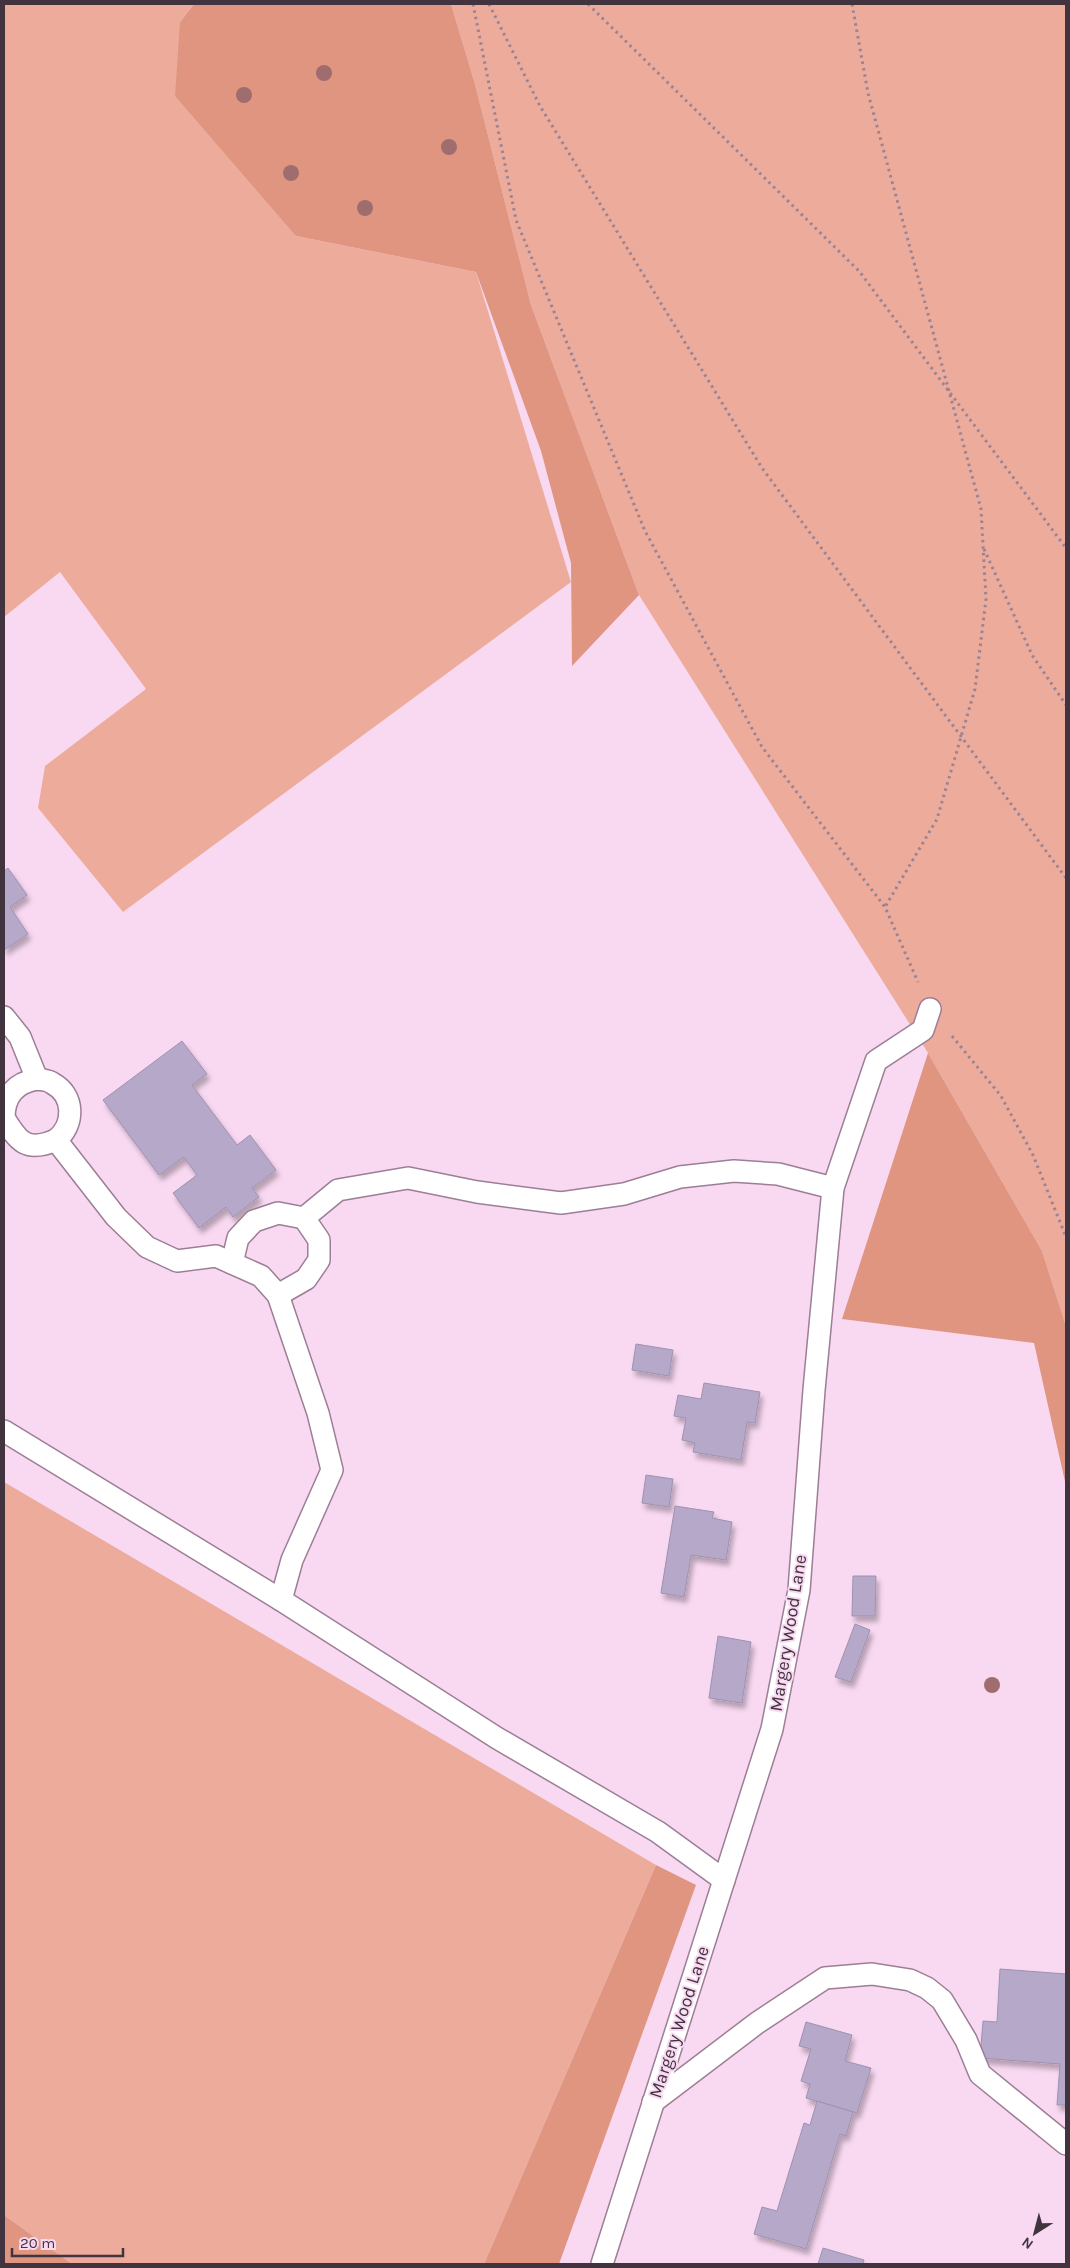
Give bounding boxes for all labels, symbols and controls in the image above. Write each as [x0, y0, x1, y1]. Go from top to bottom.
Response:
street label: Margery Wood Lane [765, 1553, 811, 1713]
street label: Margery Wood Lane [644, 1943, 714, 2101]
north arrow [1010, 2208, 1060, 2258]
scale bar [12, 2226, 124, 2258]
text: N [1019, 2233, 1037, 2253]
text: 20 m [20, 2234, 55, 2252]

